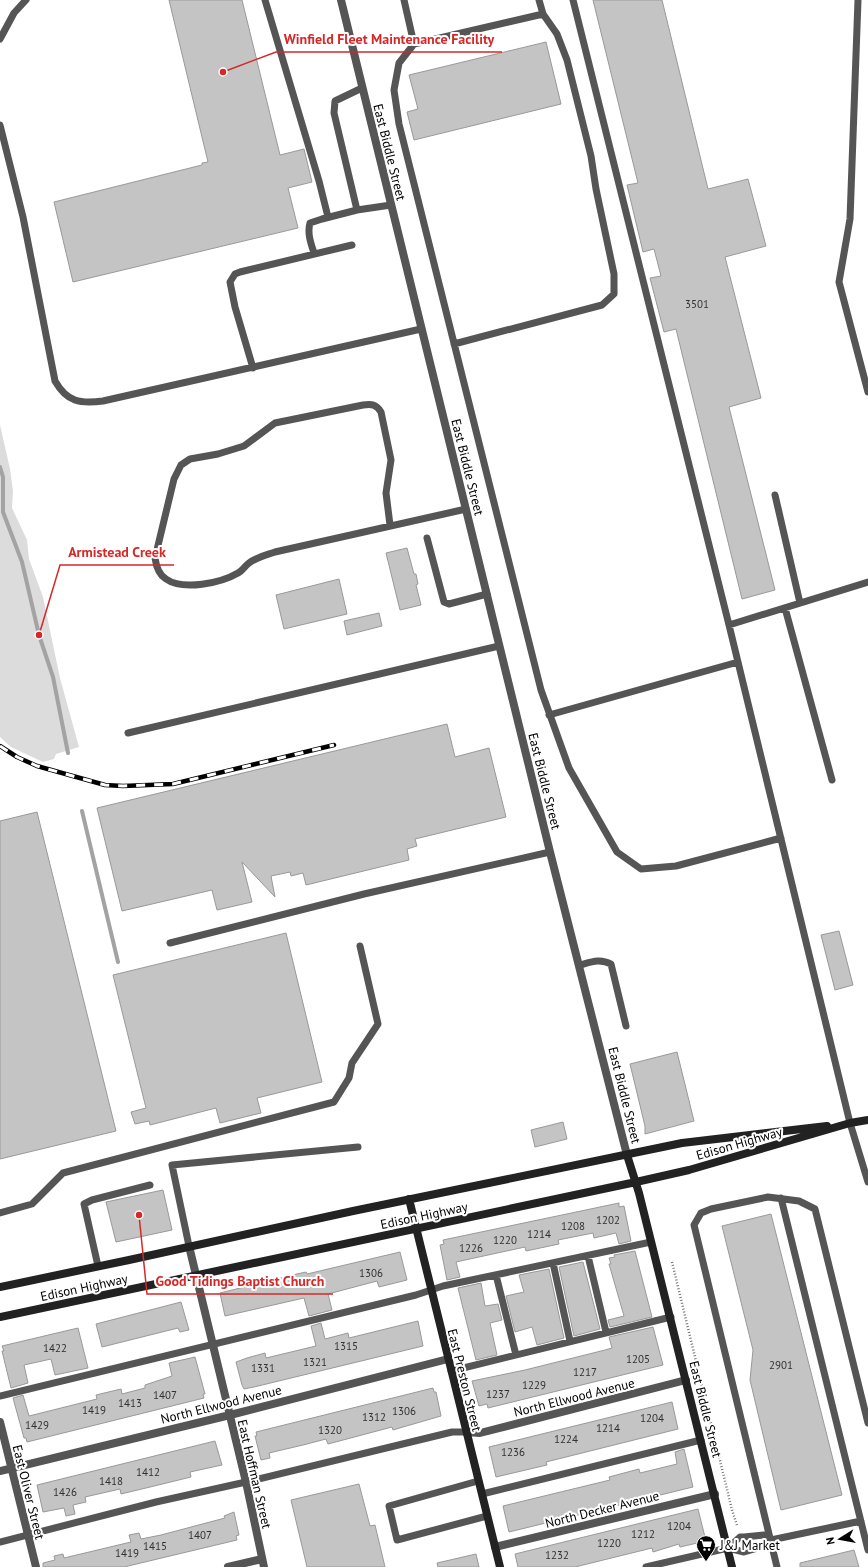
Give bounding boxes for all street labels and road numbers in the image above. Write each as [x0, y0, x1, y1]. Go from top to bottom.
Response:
street label: East Biddle Street [369, 102, 410, 203]
street label: East Biddle Street [447, 417, 488, 518]
street label: East Biddle Street [524, 731, 565, 832]
street label: East Biddle Street [604, 1045, 645, 1146]
street label: Edison Highway [694, 1123, 784, 1164]
street label: Edison Highway [379, 1198, 469, 1233]
street label: Edison Highway [39, 1270, 129, 1305]
street label: East Preston Street [444, 1327, 486, 1434]
street label: East Biddle Street [685, 1359, 726, 1460]
street label: North Ellwood Avenue [512, 1374, 636, 1421]
street label: North Ellwood Avenue [159, 1381, 283, 1428]
street label: East Hoffman Street [234, 1418, 275, 1531]
street label: East Oliver Street [9, 1443, 49, 1542]
street label: North Decker Avenue [543, 1487, 661, 1532]

